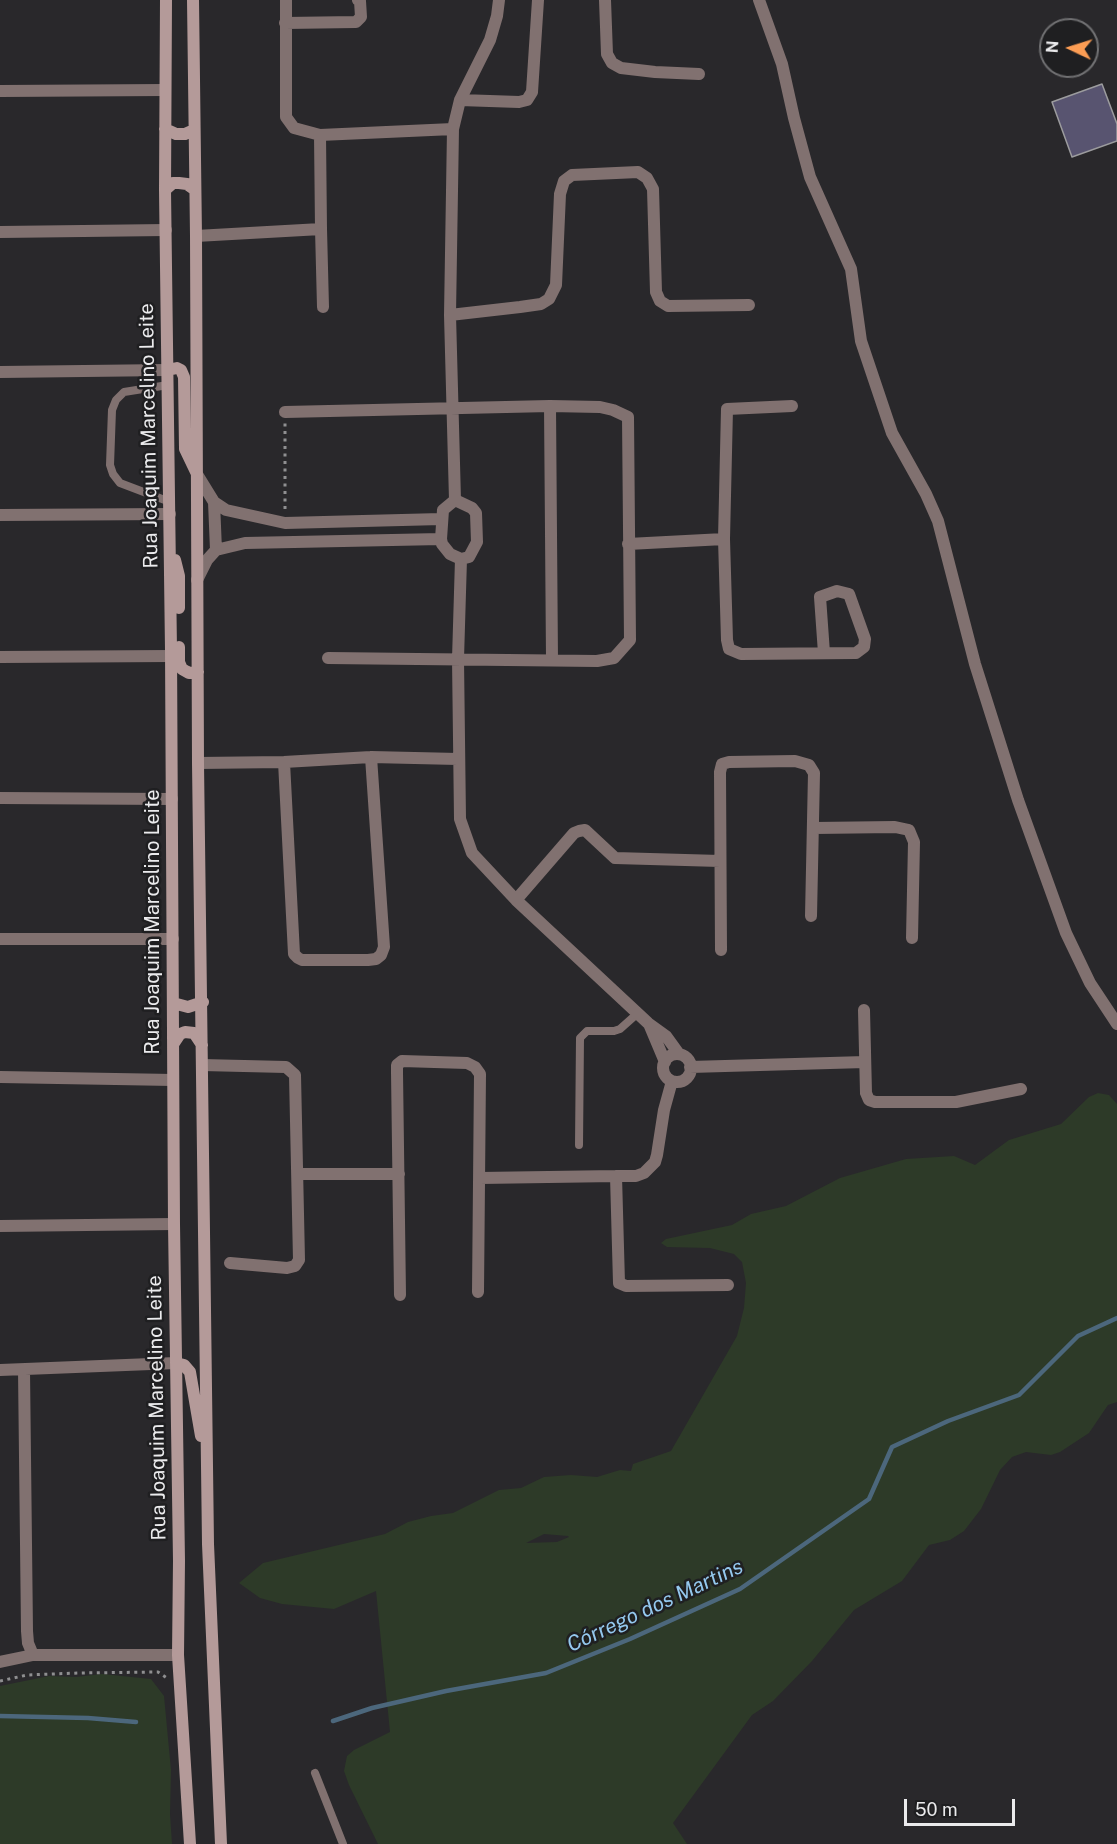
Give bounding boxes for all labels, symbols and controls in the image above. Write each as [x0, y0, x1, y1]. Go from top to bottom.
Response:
north arrow [1039, 18, 1099, 78]
text: N [1043, 40, 1062, 54]
street label: Rua Joaquim Marcelino Leite [135, 303, 163, 569]
street label: Rua Joaquim Marcelino Leite [141, 789, 165, 1055]
street label: Rua Joaquim Marcelino Leite [143, 1275, 171, 1541]
water label: Córrego dos Martins [563, 1554, 747, 1658]
scale bar [907, 1787, 1018, 1825]
text: 50 m [915, 1799, 958, 1820]

